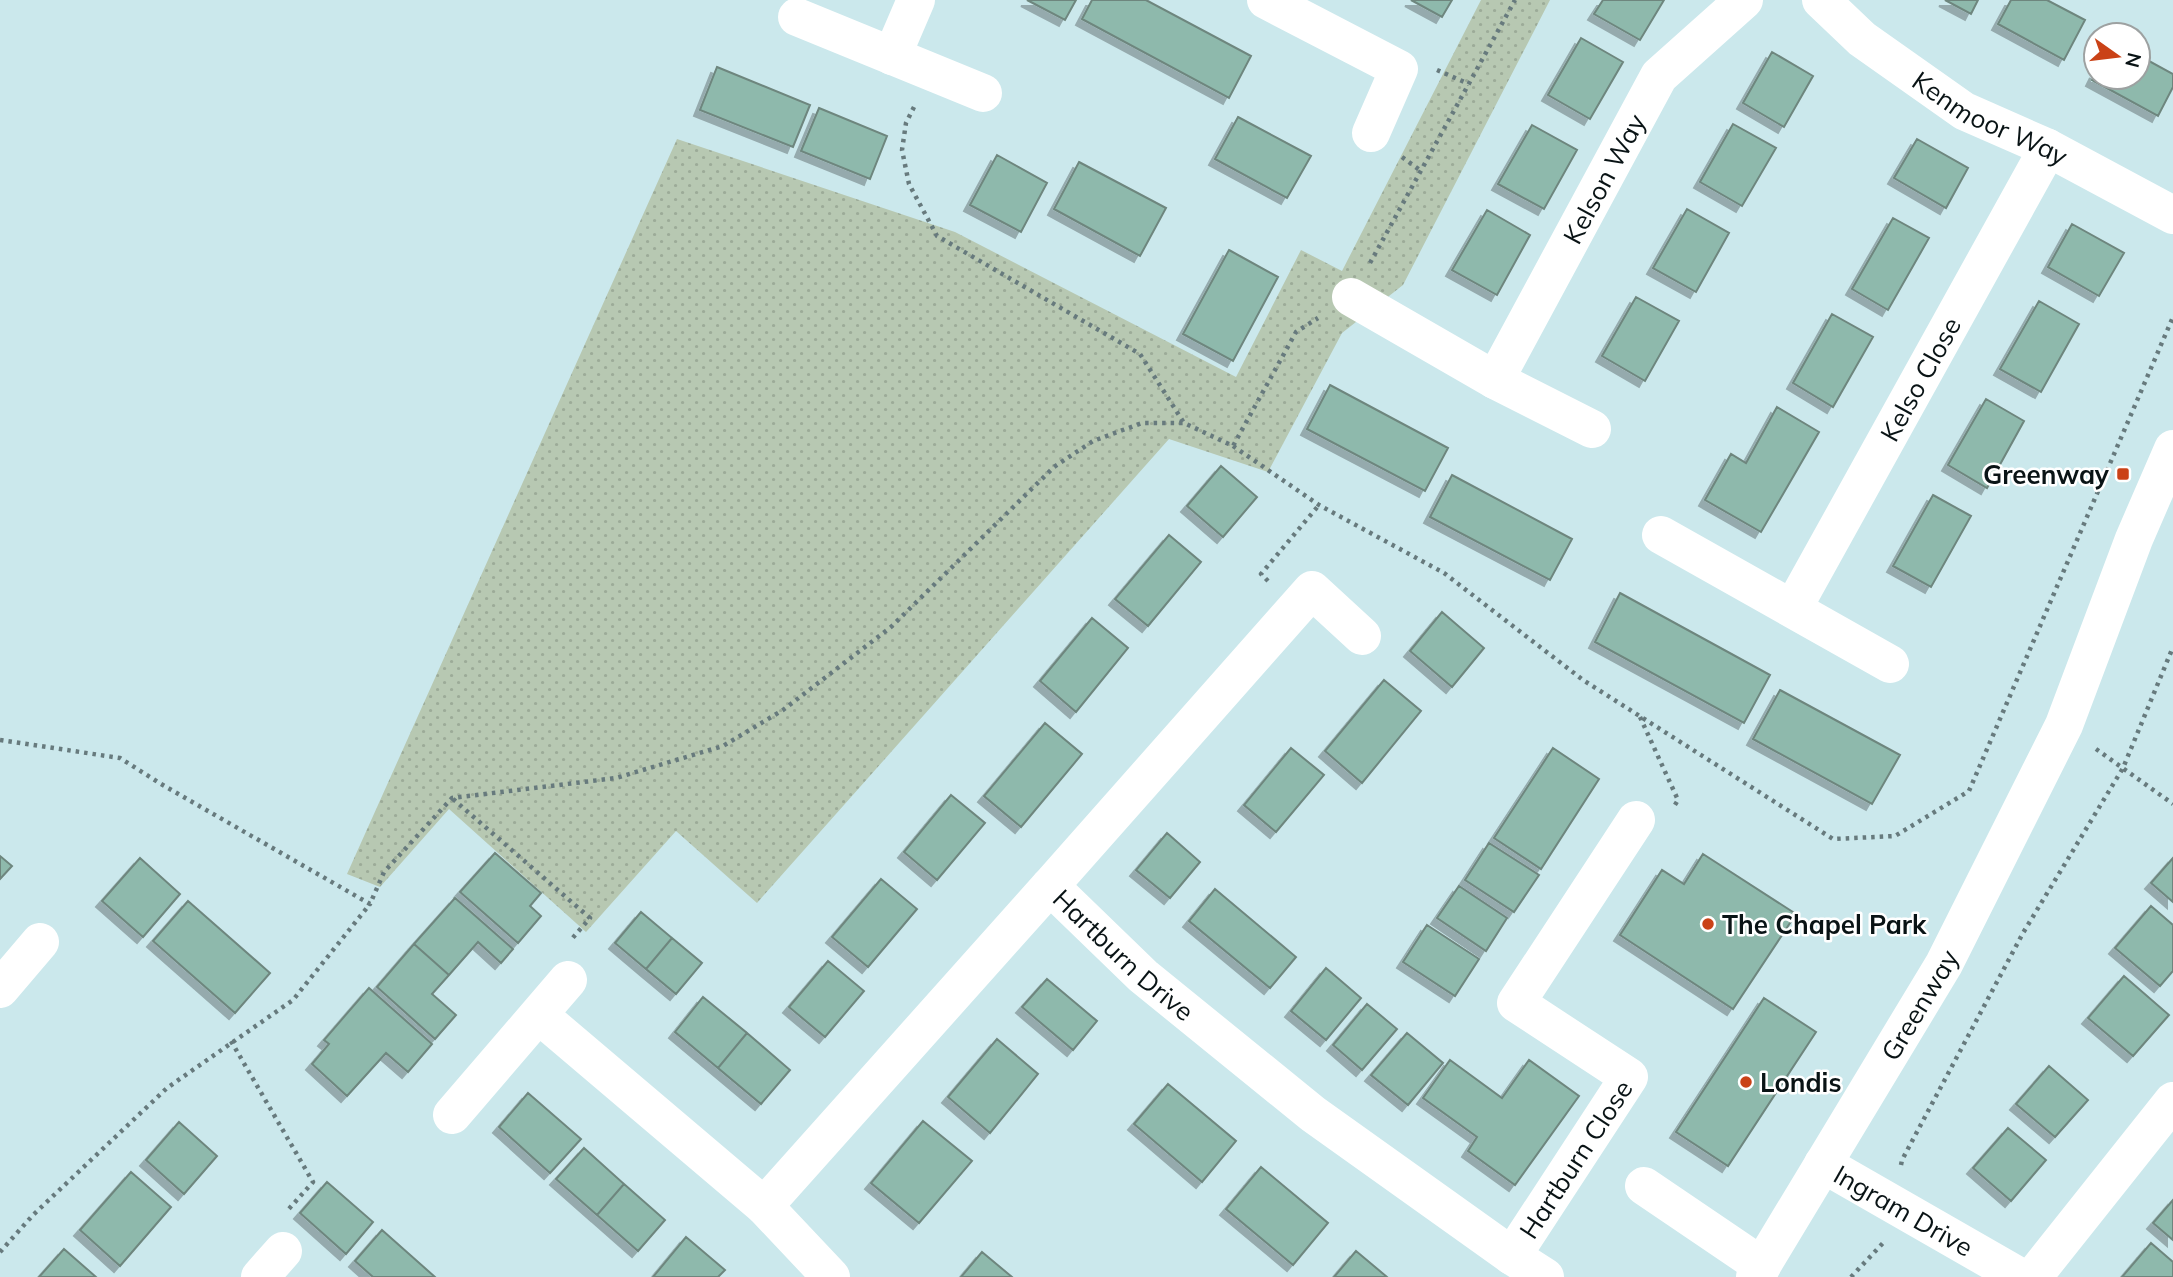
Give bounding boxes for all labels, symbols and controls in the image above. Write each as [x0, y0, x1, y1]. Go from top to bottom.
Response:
north arrow [2082, 21, 2152, 91]
text: N [2120, 50, 2147, 70]
street label: Kenmoor Way [1906, 63, 2074, 172]
street label: Kelson Way [1555, 107, 1652, 249]
street label: Kelso Close [1872, 311, 1968, 447]
place label: Greenway [1983, 458, 2110, 491]
marker: Greenway [2115, 466, 2131, 482]
street label: Hartburn Drive [1046, 882, 1201, 1027]
place label: The Chapel Park [1722, 908, 1927, 941]
marker: The Chapel Park [1700, 916, 1716, 932]
street label: Greenway [1873, 944, 1965, 1066]
place label: Londis [1760, 1066, 1841, 1099]
street label: Hartburn Close [1512, 1073, 1639, 1244]
marker: Londis [1738, 1074, 1754, 1090]
street label: Ingram Drive [1828, 1157, 1979, 1263]

